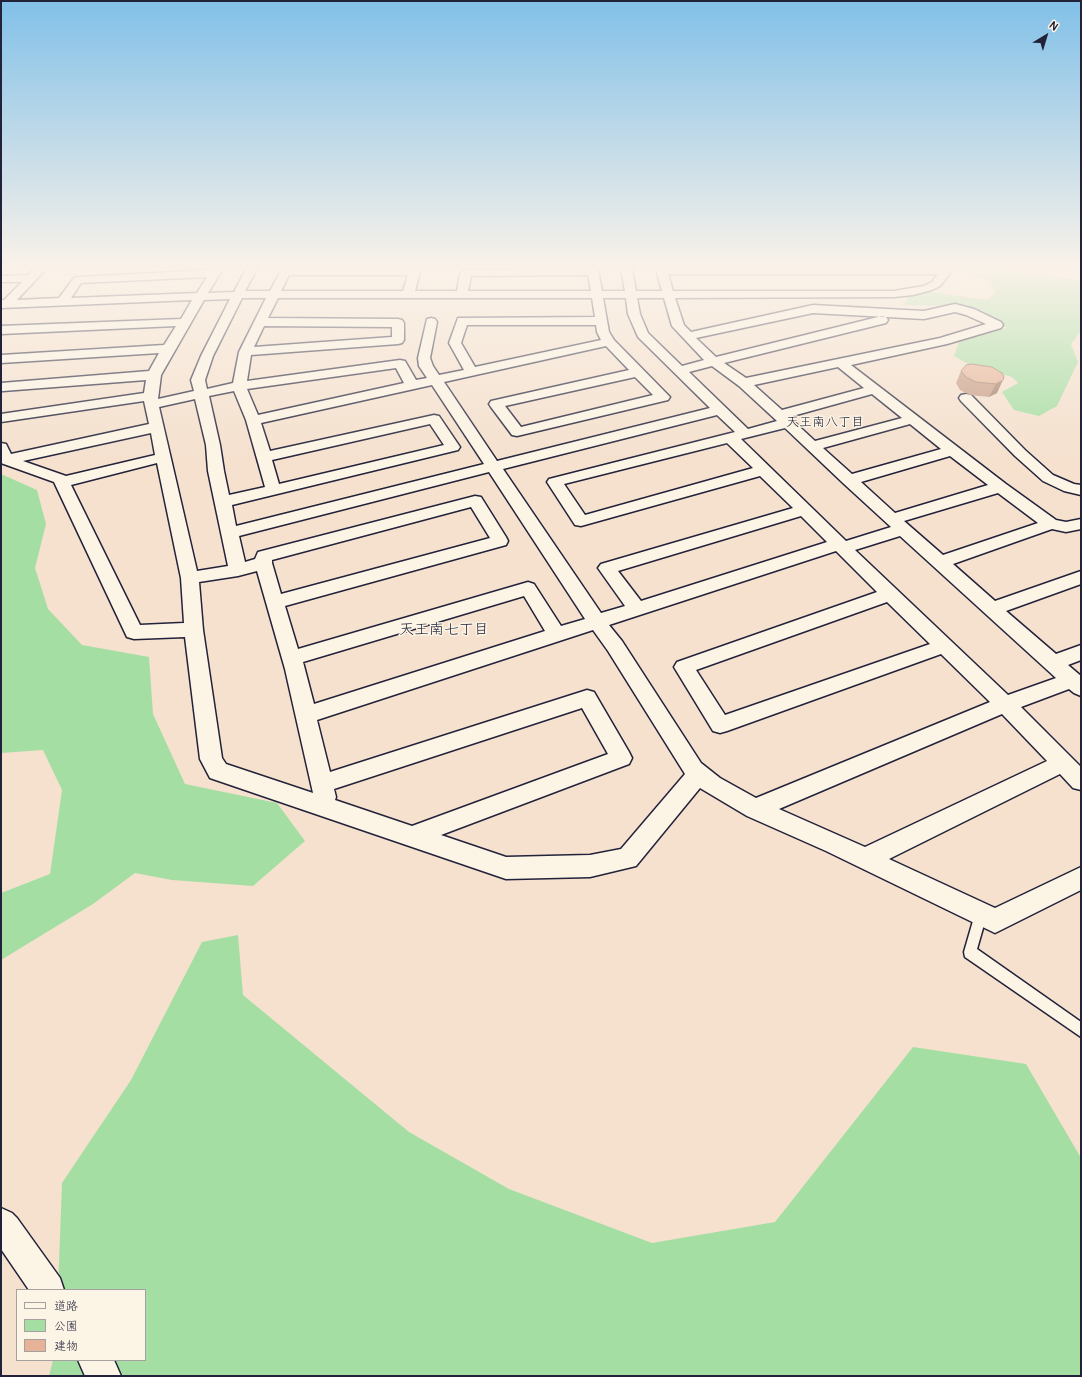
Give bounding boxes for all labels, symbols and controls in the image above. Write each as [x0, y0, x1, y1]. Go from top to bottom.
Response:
north arrow [1026, 16, 1066, 56]
text: N [1047, 19, 1061, 34]
district label: 天王南八丁目 [786, 415, 864, 431]
district label: 天王南七丁目 [399, 621, 489, 639]
legend [16, 1289, 146, 1361]
text: 道路 [54, 1299, 78, 1314]
text: 公園 [54, 1319, 78, 1334]
text: 建物 [54, 1339, 78, 1354]

